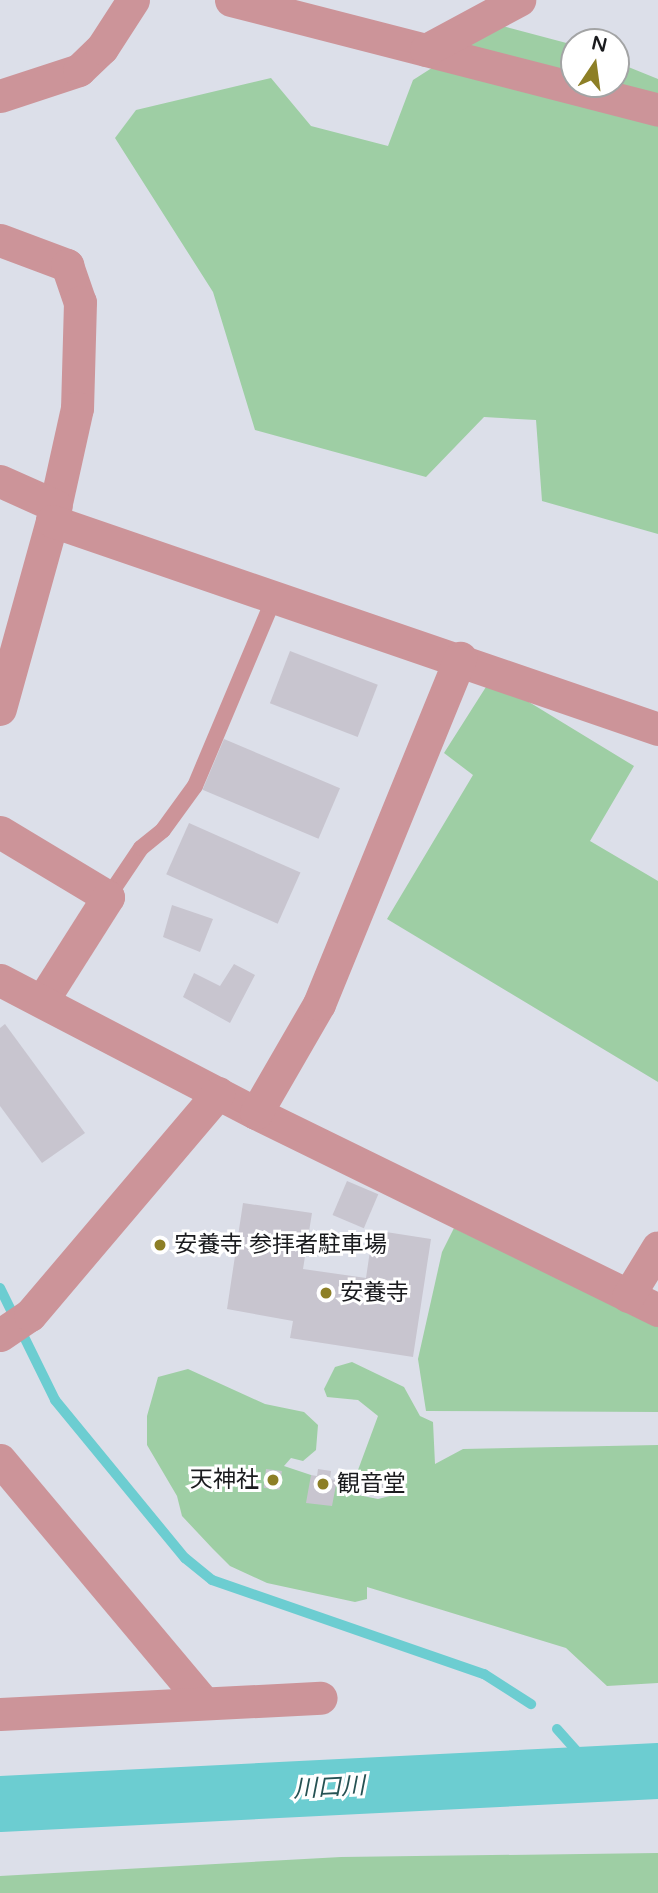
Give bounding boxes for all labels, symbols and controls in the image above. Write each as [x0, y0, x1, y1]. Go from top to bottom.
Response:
north arrow [560, 28, 630, 98]
text: N [589, 32, 609, 57]
place label: 安養寺 参拝者駐車場 [174, 1231, 387, 1259]
marker: 安養寺 参拝者駐車場 [152, 1237, 168, 1253]
place label: 安養寺 [340, 1279, 409, 1307]
marker: 安養寺 [318, 1285, 334, 1301]
place label: 天神社 [190, 1466, 259, 1494]
place label: 観音堂 [337, 1470, 406, 1498]
marker: 天神社 [265, 1472, 281, 1488]
marker: 観音堂 [315, 1476, 331, 1492]
water label: 川口川 [292, 1772, 366, 1804]

